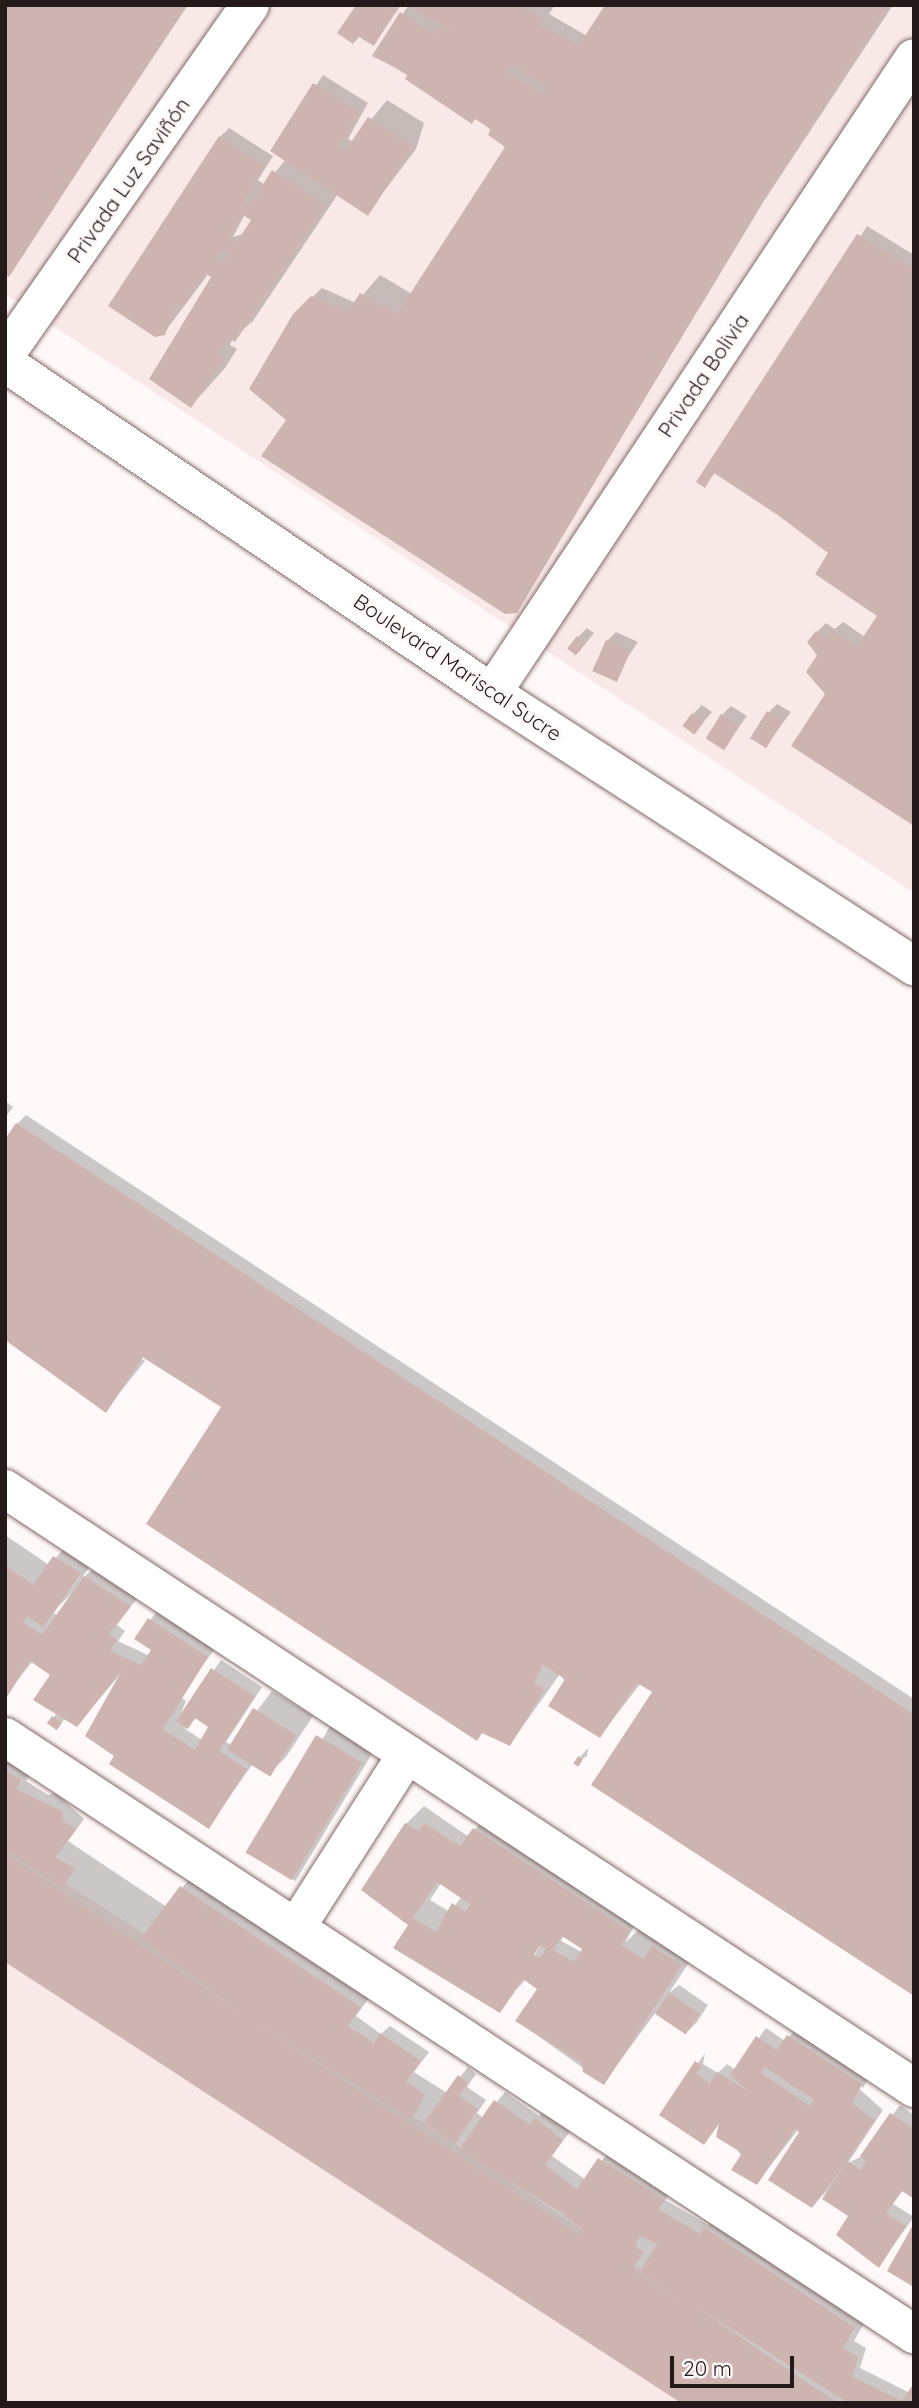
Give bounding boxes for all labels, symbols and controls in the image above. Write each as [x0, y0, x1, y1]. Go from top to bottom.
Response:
street label: Privada Luz Saviñón [62, 93, 194, 267]
street label: Privada Bolivia [652, 308, 754, 442]
street label: Boulevard Mariscal Sucre [349, 588, 567, 746]
scale bar [674, 2342, 798, 2386]
text: 20 m [683, 2355, 732, 2381]

